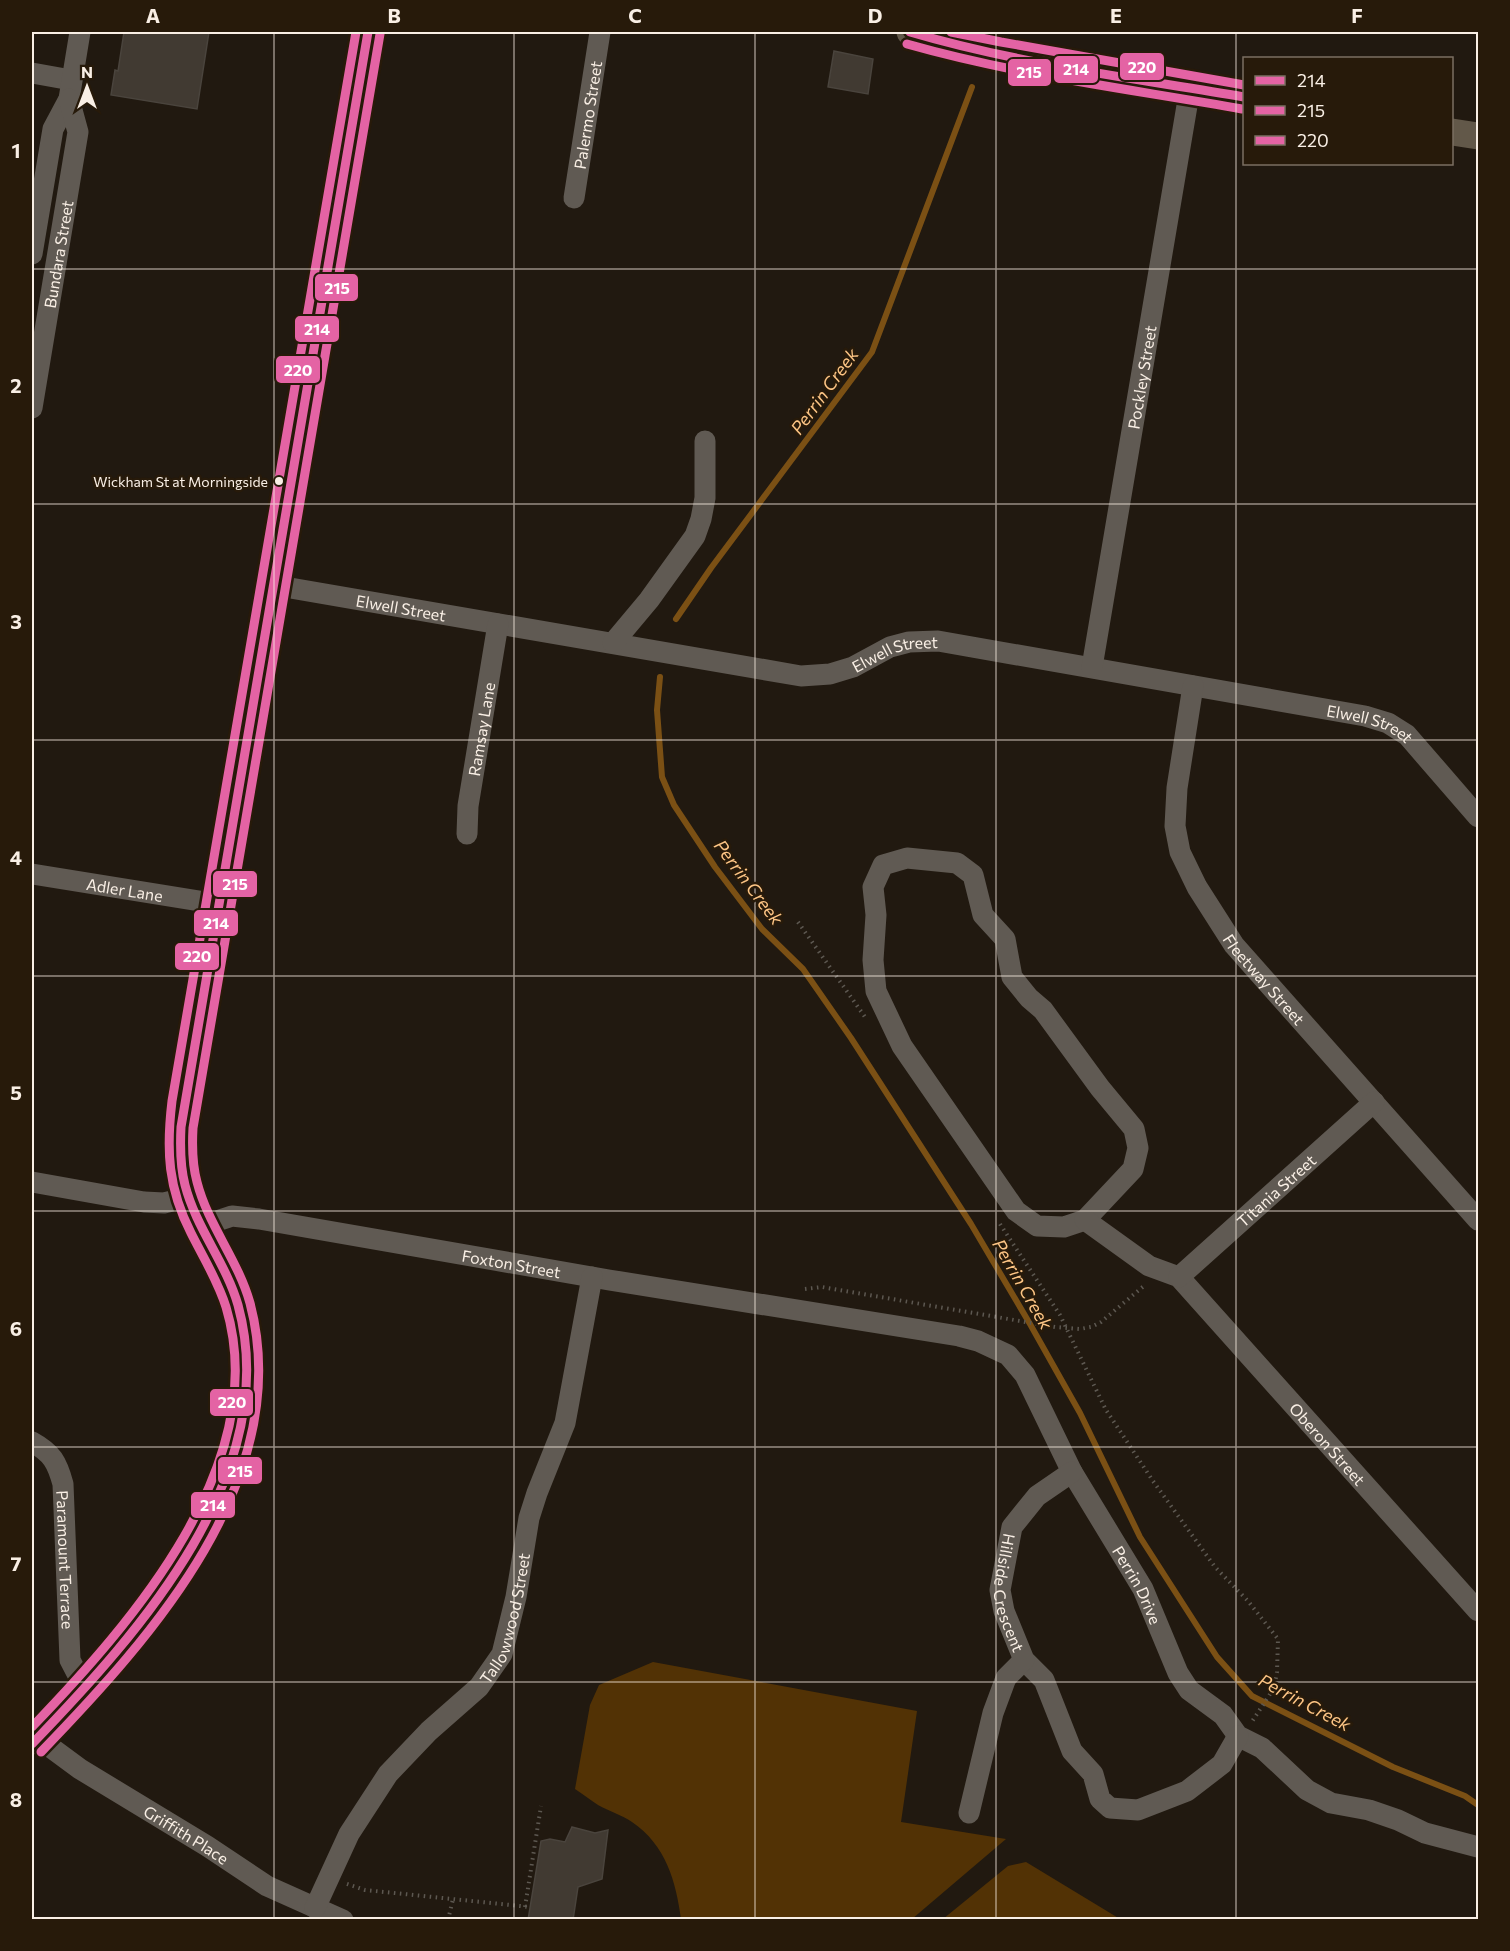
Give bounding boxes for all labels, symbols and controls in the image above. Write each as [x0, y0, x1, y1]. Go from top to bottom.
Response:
text: A [146, 3, 160, 27]
text: B [387, 3, 401, 27]
text: C [628, 3, 642, 27]
text: D [868, 3, 882, 27]
text: E [1110, 3, 1122, 27]
text: F [1351, 3, 1363, 27]
line badge: 220 [1119, 52, 1165, 81]
line badge: 214 [1053, 55, 1099, 84]
north arrow [57, 57, 117, 117]
text: 220 [1128, 57, 1156, 76]
legend [1243, 57, 1453, 165]
line badge: 215 [1007, 58, 1052, 87]
street label: Palermo Street [569, 59, 605, 170]
text: 214 [1063, 59, 1089, 78]
text: N [81, 62, 93, 81]
text: 215 [1016, 62, 1042, 81]
text: 214 [1297, 69, 1326, 91]
text: 215 [1297, 99, 1325, 121]
text: 220 [1297, 129, 1329, 151]
text: 1 [11, 138, 21, 162]
street label: Bundara Street [39, 198, 76, 309]
line badge: 215 [314, 273, 359, 302]
text: 215 [324, 278, 350, 297]
line badge: 214 [294, 315, 340, 343]
text: 214 [304, 319, 330, 338]
street label: Pockley Street [1123, 323, 1159, 430]
water label: Perrin Creek [785, 343, 863, 438]
line badge: 220 [275, 355, 321, 384]
text: 220 [284, 360, 312, 379]
text: 2 [10, 373, 22, 397]
place label: Wickham St at Morningside [93, 473, 268, 490]
marker: Wickham St at Morningside [273, 475, 285, 487]
street label: Elwell Street [355, 590, 448, 624]
text: 3 [10, 609, 22, 633]
street label: Elwell Street [848, 631, 939, 676]
street label: Ramsay Lane [464, 681, 498, 777]
street label: Elwell Street [1325, 700, 1418, 746]
water label: Perrin Creek [710, 835, 789, 930]
text: 4 [10, 845, 22, 869]
line badge: 215 [212, 870, 258, 898]
street label: Adler Lane [85, 873, 164, 904]
text: 215 [222, 874, 248, 893]
line badge: 214 [193, 909, 239, 937]
text: 214 [203, 913, 229, 932]
street label: Fleetway Street [1220, 930, 1309, 1028]
line badge: 220 [174, 942, 220, 971]
text: 220 [183, 946, 211, 965]
text: 5 [10, 1080, 22, 1104]
street label: Titania Street [1232, 1150, 1319, 1230]
water label: Perrin Creek [988, 1235, 1058, 1334]
street label: Foxton Street [460, 1245, 563, 1281]
text: 6 [10, 1316, 22, 1340]
line badge: 220 [209, 1388, 254, 1417]
text: 220 [218, 1392, 246, 1411]
street label: Oberon Street [1286, 1398, 1370, 1489]
line badge: 215 [217, 1456, 263, 1485]
text: 215 [227, 1461, 253, 1480]
street label: Paramount Terrace [54, 1490, 78, 1630]
line badge: 214 [190, 1491, 236, 1519]
text: 214 [200, 1495, 226, 1514]
street label: Hillside Crescent [991, 1532, 1029, 1655]
street label: Perrin Drive [1109, 1542, 1166, 1627]
text: 7 [11, 1551, 22, 1575]
street label: Tallowwood Street [475, 1551, 533, 1687]
water label: Perrin Creek [1255, 1669, 1356, 1736]
text: 8 [10, 1787, 22, 1811]
street label: Griffith Place [141, 1801, 233, 1867]

